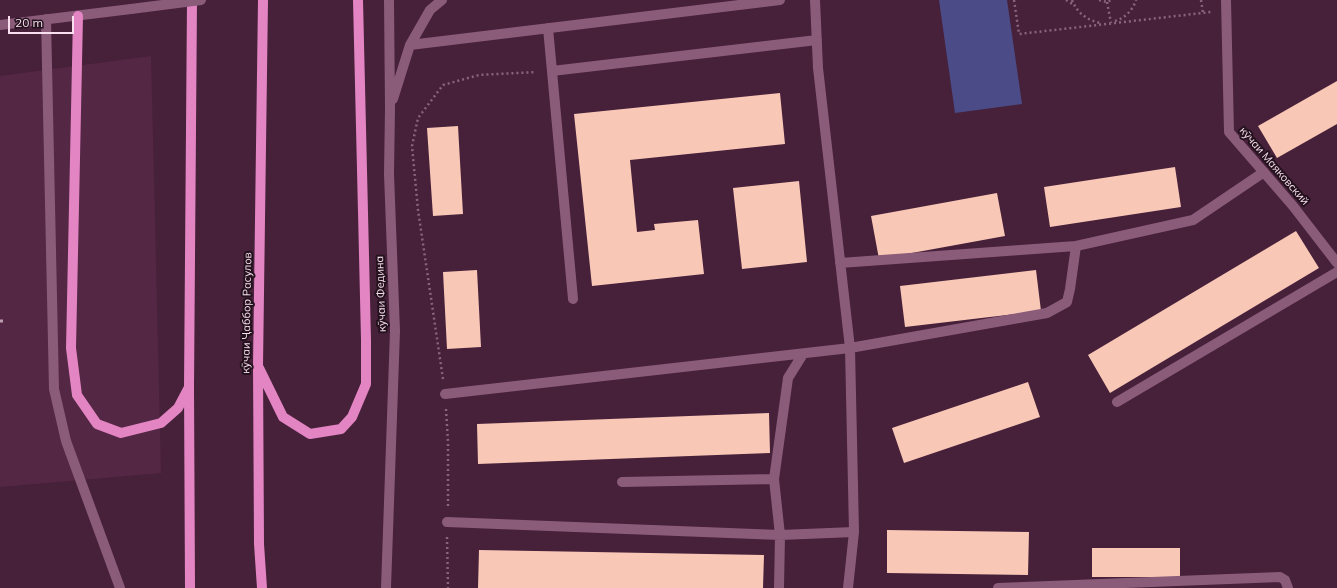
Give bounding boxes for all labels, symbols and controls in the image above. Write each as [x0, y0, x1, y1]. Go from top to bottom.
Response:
scale bar [10, 8, 76, 34]
text: 20 m [15, 15, 43, 30]
street label: кӯчаи Маяковский [1236, 124, 1312, 208]
street label: кӯчаи Ҷаббор Расулов [239, 252, 255, 374]
street label: кӯчаи Федина [373, 256, 389, 332]

